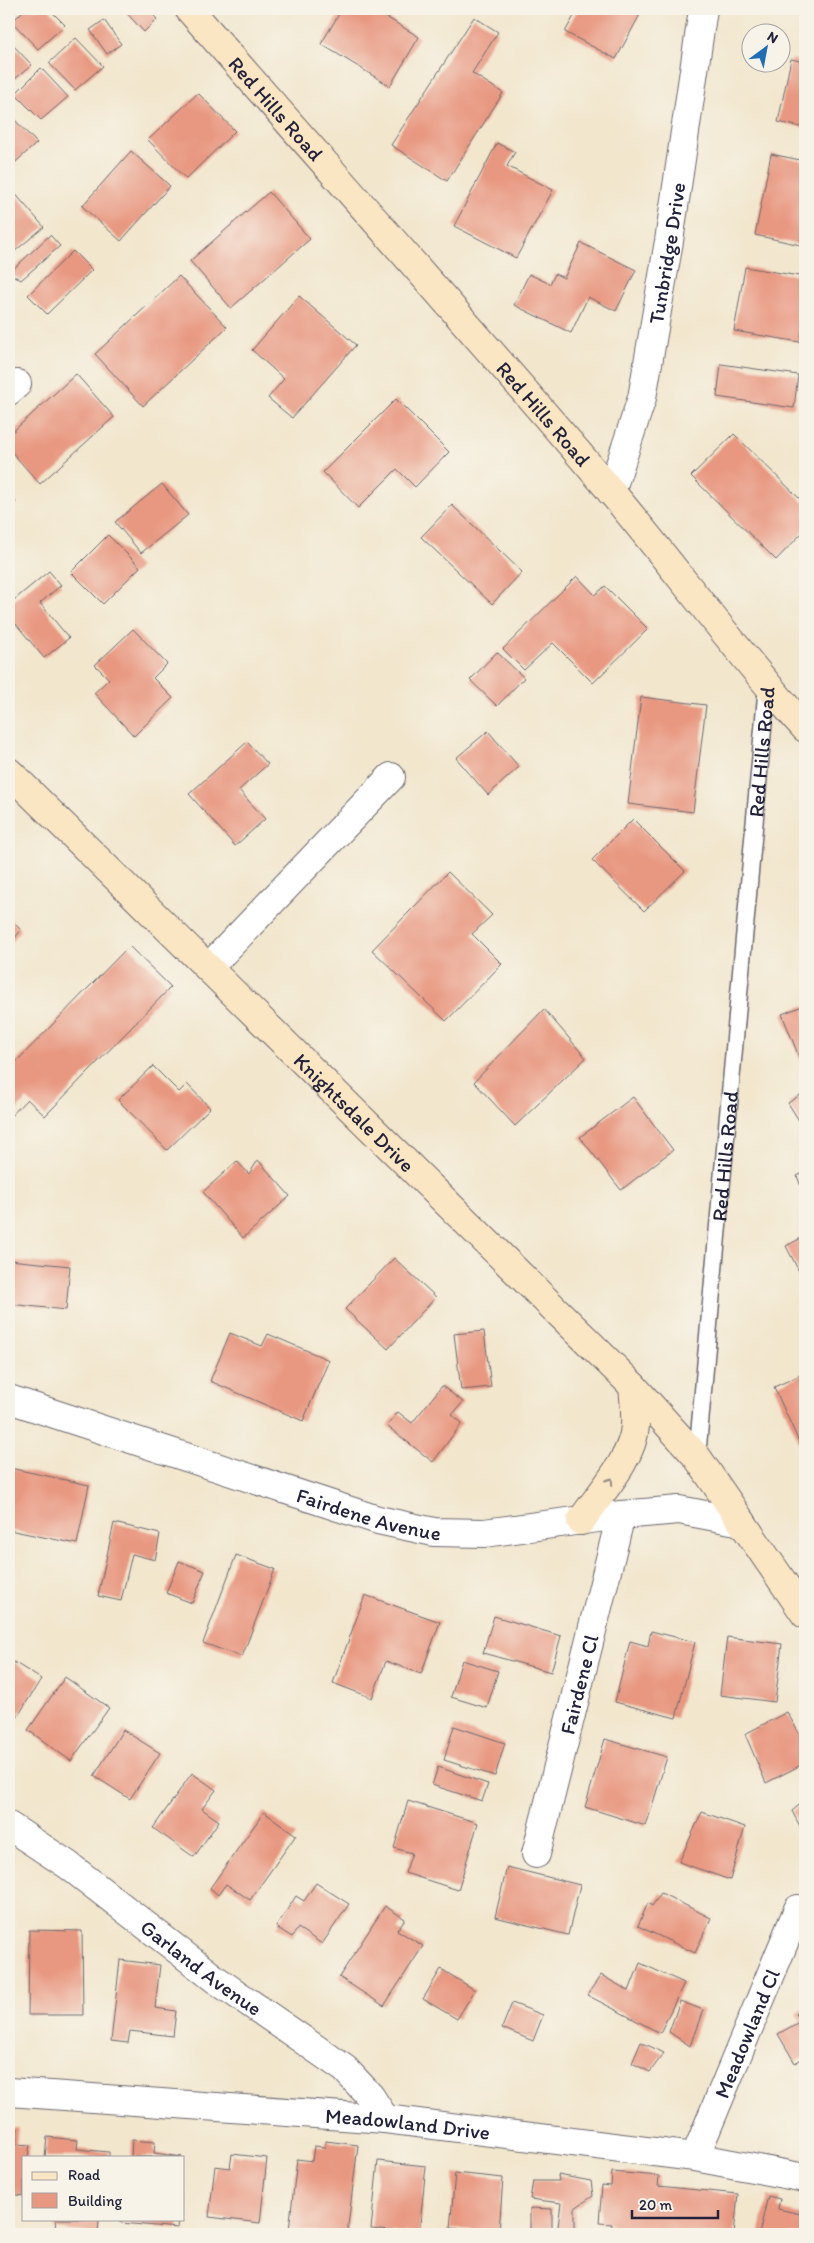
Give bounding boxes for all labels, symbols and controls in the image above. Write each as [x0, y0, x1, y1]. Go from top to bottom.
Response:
north arrow [742, 22, 792, 72]
text: N [764, 28, 781, 47]
street label: Red Hills Road [224, 51, 329, 165]
street label: Tunbridge Drive [642, 181, 690, 326]
street label: Red Hills Road [492, 356, 596, 471]
street label: Red Hills Road [743, 686, 779, 818]
street label: Knightsdale Drive [289, 1047, 420, 1177]
street label: Red Hills Road [706, 1090, 743, 1222]
one-way arrow [604, 1477, 613, 1487]
street label: Fairdene Avenue [294, 1482, 441, 1545]
street label: Fairdene Cl [554, 1632, 603, 1737]
street label: Garland Avenue [136, 1914, 267, 2021]
street label: Meadowland Cl [708, 1965, 784, 2102]
street label: Meadowland Drive [324, 2102, 492, 2144]
legend [22, 2156, 185, 2220]
text: Road [68, 2166, 101, 2184]
scale bar [632, 2188, 718, 2220]
text: Building [68, 2192, 122, 2210]
text: 20 m [639, 2196, 673, 2214]

